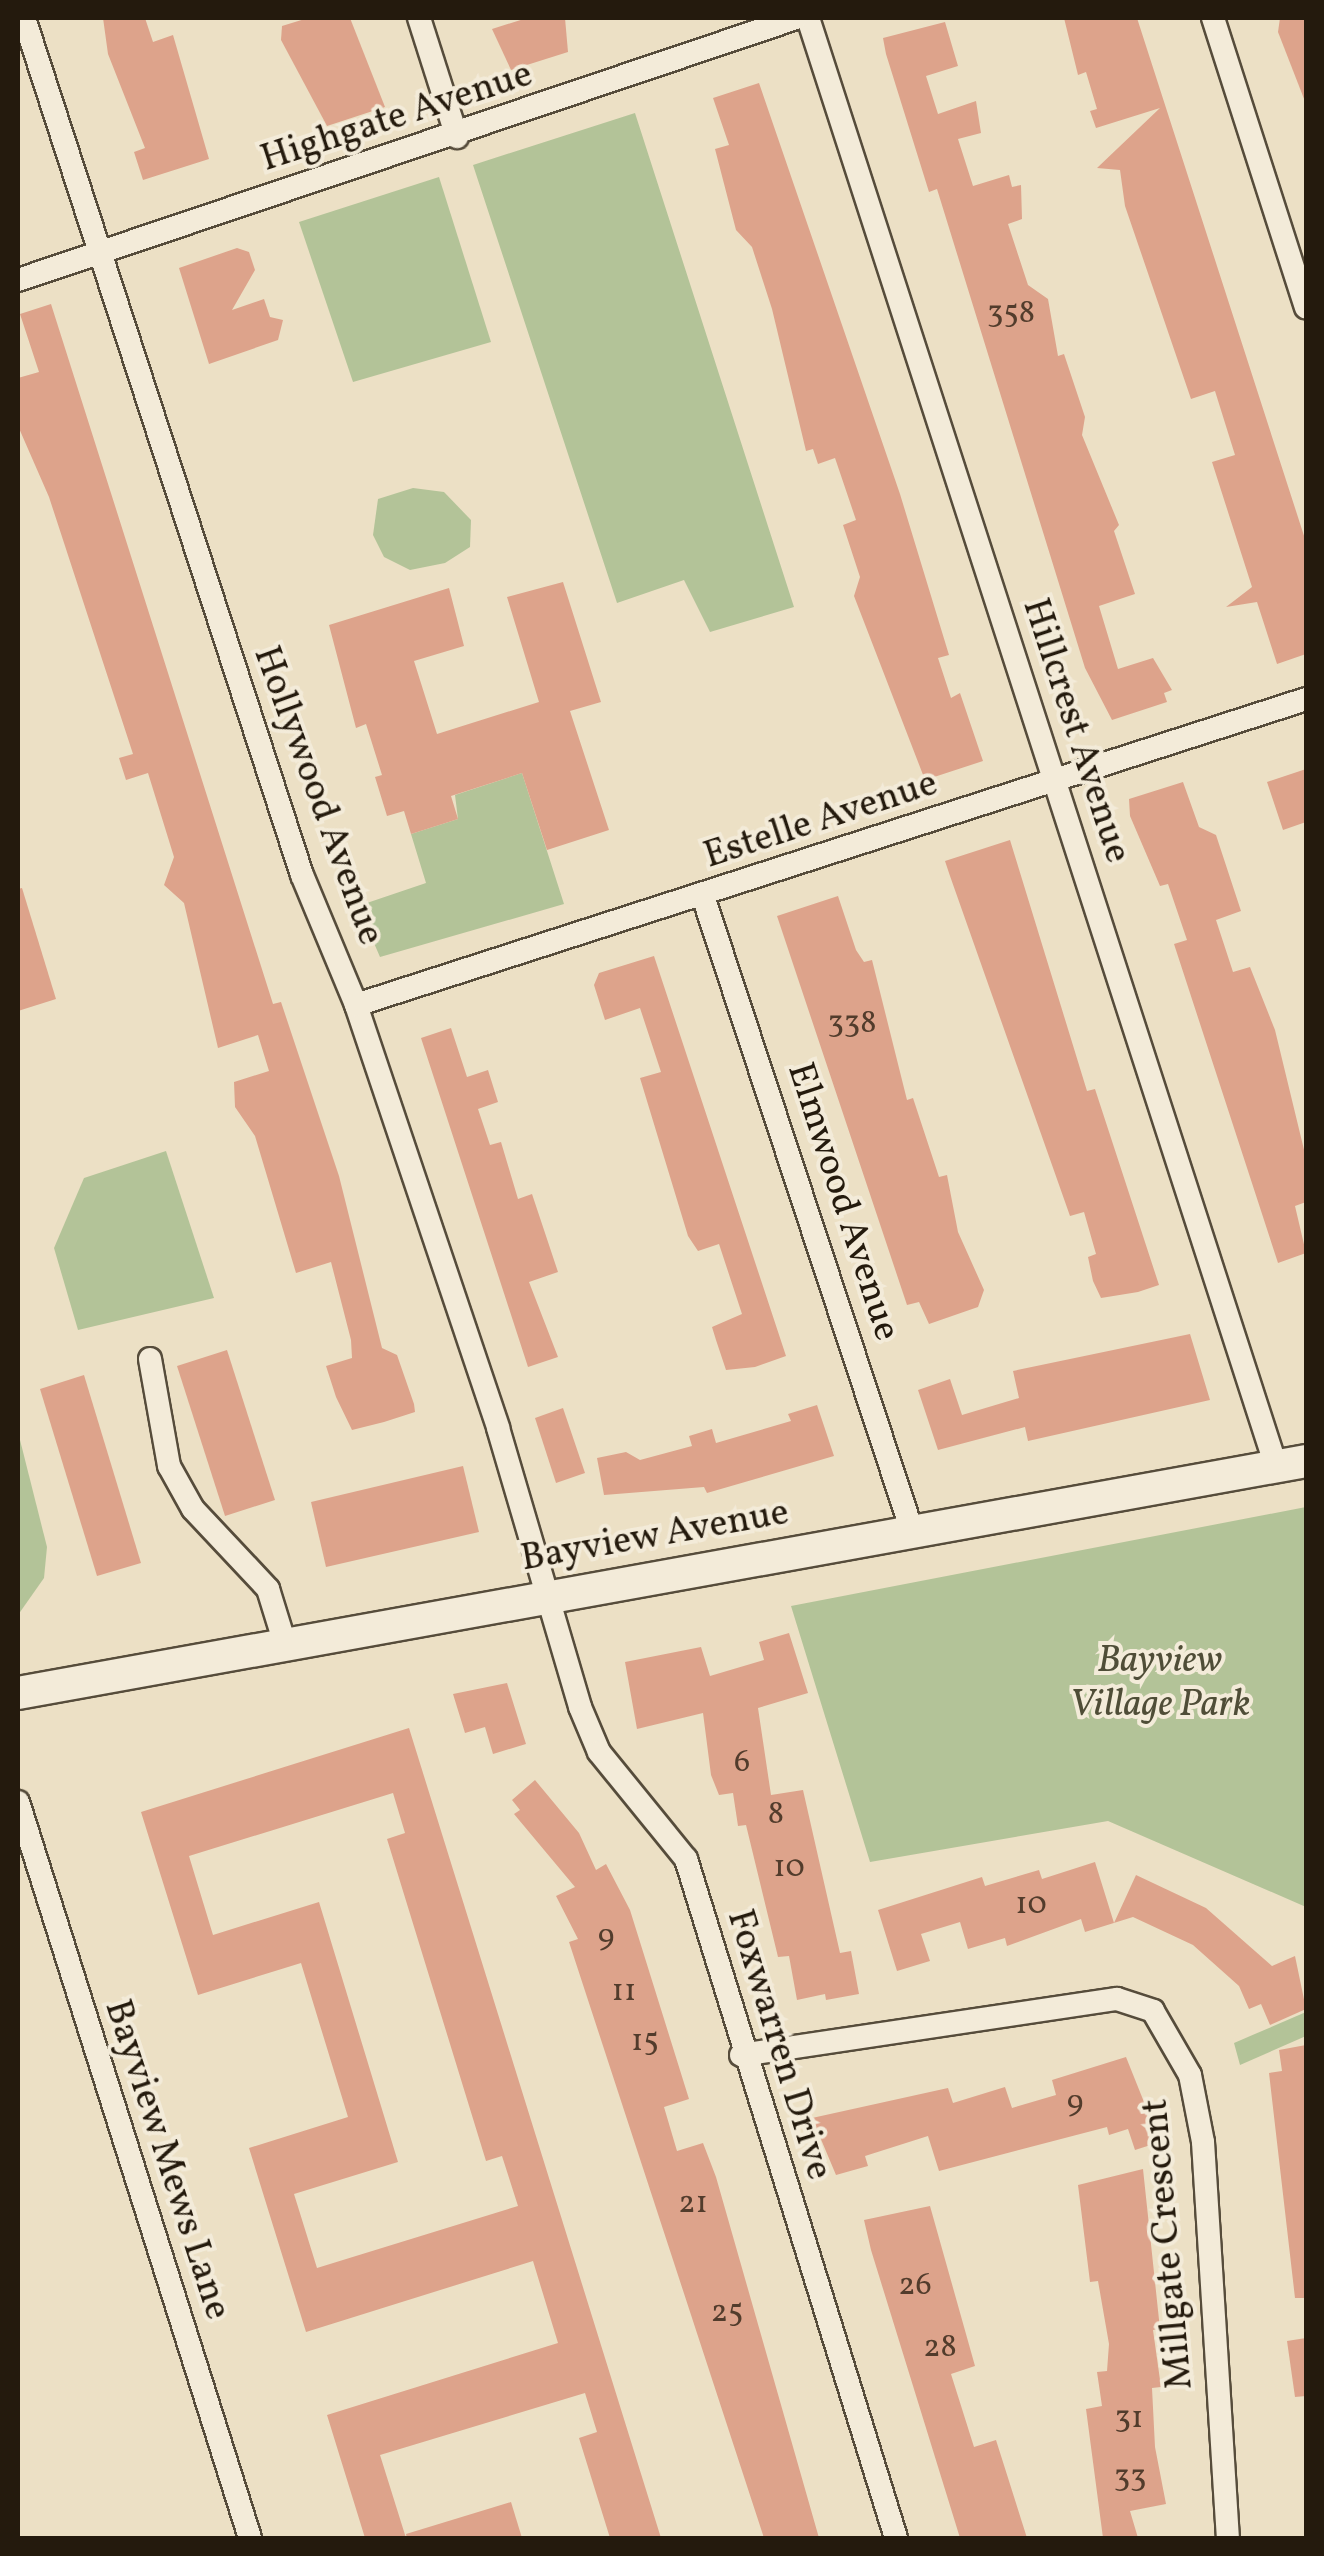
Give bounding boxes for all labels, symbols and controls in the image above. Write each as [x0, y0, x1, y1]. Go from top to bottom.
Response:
street label: Highgate Avenue [255, 53, 539, 183]
house number: 358 [987, 295, 1035, 333]
street label: Hillcrest Avenue [1011, 593, 1139, 869]
street label: Hollywood Avenue [242, 640, 392, 952]
street label: Estelle Avenue [699, 762, 943, 880]
house number: 338 [828, 1005, 876, 1043]
street label: Elmwood Avenue [776, 1057, 908, 1347]
street label: Bayview Avenue [517, 1491, 793, 1583]
park label: Bayview Village Park [1070, 1639, 1250, 1728]
house number: 6 [734, 1744, 750, 1782]
house number: 8 [768, 1796, 784, 1834]
house number: 10 [773, 1849, 805, 1887]
house number: 10 [1015, 1886, 1047, 1924]
street label: Foxwarren Drive [715, 1904, 841, 2186]
house number: 9 [598, 1918, 614, 1956]
house number: 11 [612, 1973, 636, 2011]
street label: Bayview Mews Lane [93, 1994, 239, 2326]
house number: 15 [631, 2023, 659, 2061]
house number: 9 [1067, 2084, 1083, 2122]
street label: Millgate Crescent [1134, 2097, 1204, 2391]
house number: 21 [678, 2185, 708, 2223]
house number: 26 [898, 2267, 932, 2305]
house number: 25 [711, 2294, 743, 2332]
house number: 28 [923, 2329, 957, 2367]
house number: 31 [1115, 2400, 1143, 2438]
house number: 33 [1114, 2459, 1146, 2497]

